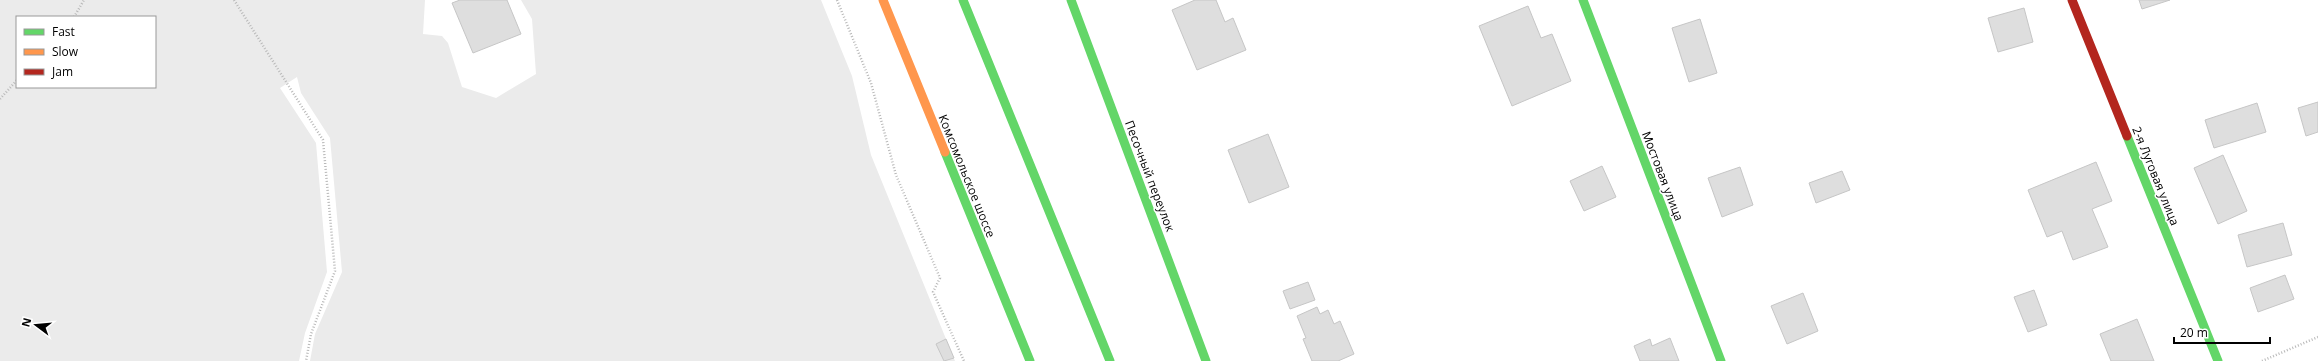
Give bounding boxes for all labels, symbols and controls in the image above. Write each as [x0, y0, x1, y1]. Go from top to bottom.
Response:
legend [16, 16, 156, 88]
text: Fast [52, 23, 75, 40]
text: Slow [52, 43, 79, 60]
text: Jam [51, 63, 73, 80]
street label: Комсомольское шоссе [935, 112, 1000, 240]
street label: Песочный переулок [1121, 118, 1179, 235]
street label: 2-я Луговая улица [2128, 124, 2184, 228]
street label: Мостовая улица [1638, 129, 1688, 223]
north arrow [16, 305, 56, 345]
text: N [17, 316, 34, 328]
scale bar [2174, 319, 2270, 345]
text: 20 m [2180, 324, 2208, 341]

